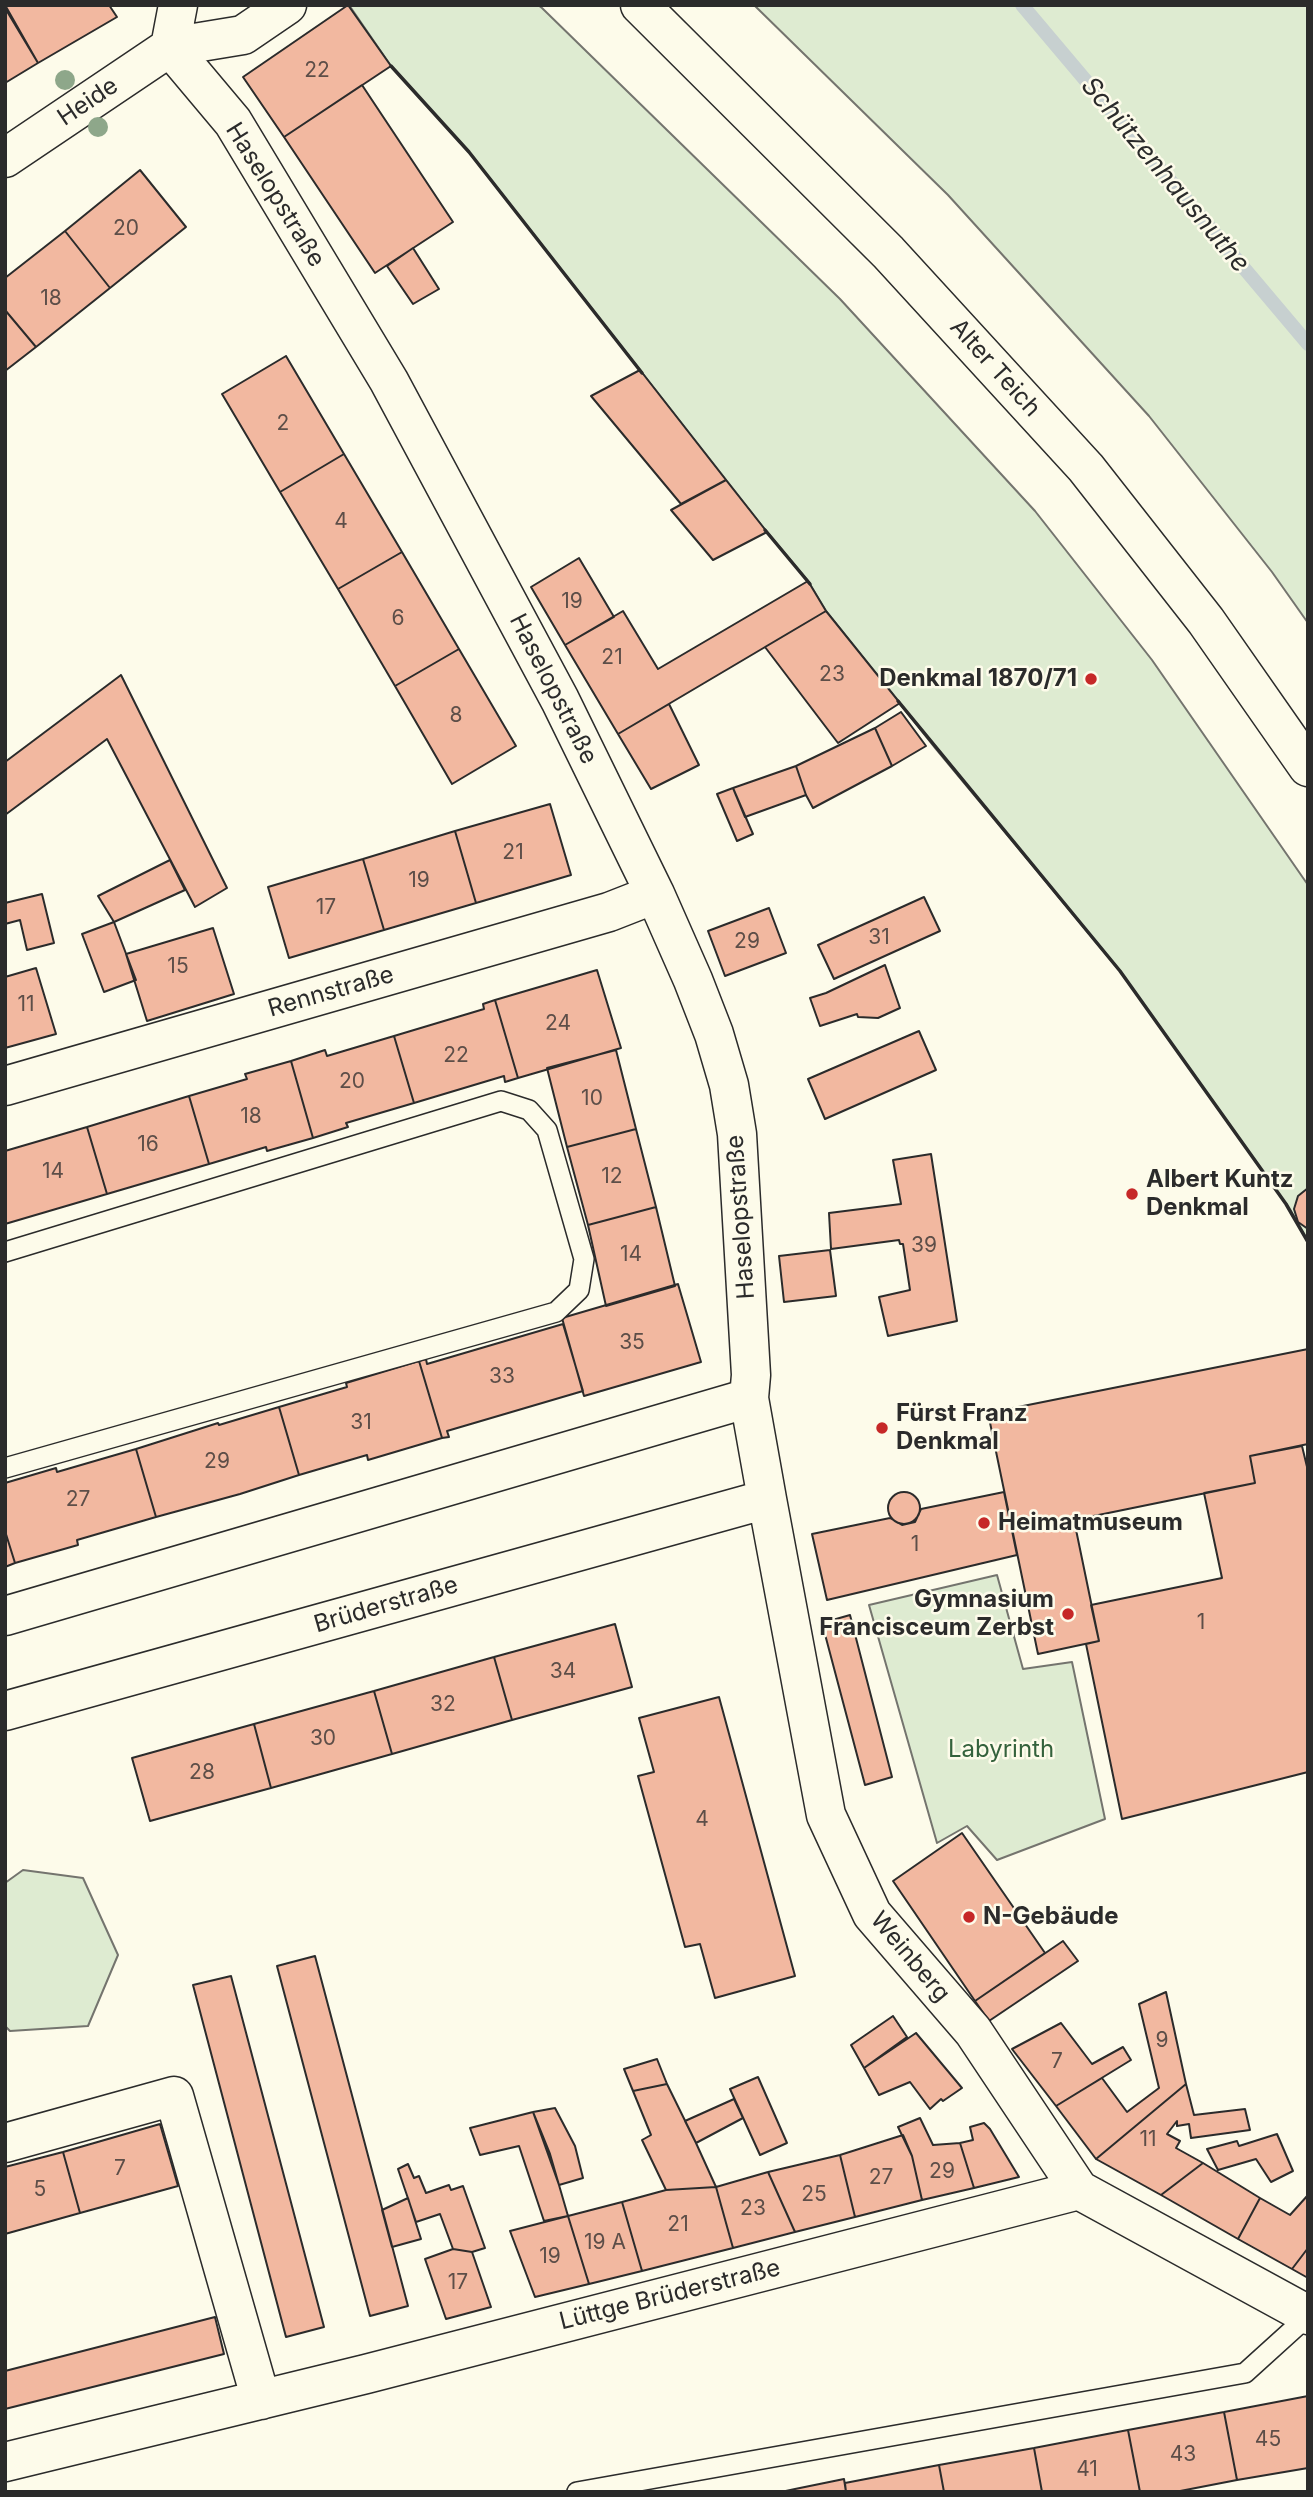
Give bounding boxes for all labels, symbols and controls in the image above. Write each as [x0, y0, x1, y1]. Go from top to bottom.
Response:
house number: 22 [304, 58, 330, 84]
water label: Schützenhausnuthe [1074, 71, 1256, 279]
street label: Heide [52, 72, 124, 132]
street label: Haselopstraße [219, 118, 331, 272]
house number: 20 [113, 216, 139, 242]
house number: 18 [40, 286, 62, 312]
street label: Alter Teich [944, 313, 1046, 423]
house number: 2 [277, 411, 289, 437]
house number: 4 [334, 509, 348, 535]
house number: 19 [561, 589, 583, 615]
house number: 6 [391, 606, 405, 632]
street label: Haselopstraße [503, 609, 603, 769]
house number: 21 [601, 645, 623, 671]
house number: 23 [819, 662, 845, 688]
place label: Denkmal 1870/71 [879, 665, 1077, 693]
marker: Denkmal 1870/71 [1083, 671, 1099, 687]
house number: 8 [450, 703, 462, 729]
house number: 21 [502, 840, 524, 866]
house number: 19 [408, 868, 430, 894]
house number: 17 [316, 895, 336, 921]
house number: 31 [868, 925, 890, 951]
house number: 29 [734, 929, 760, 955]
house number: 15 [167, 954, 189, 980]
street label: Rennstraße [265, 960, 397, 1024]
house number: 11 [17, 992, 35, 1018]
house number: 24 [545, 1011, 571, 1037]
house number: 22 [443, 1043, 469, 1069]
house number: 20 [339, 1069, 365, 1095]
house number: 10 [581, 1086, 603, 1112]
house number: 18 [240, 1104, 262, 1130]
house number: 16 [137, 1132, 159, 1158]
street label: Haselopstraße [721, 1134, 761, 1300]
house number: 14 [42, 1159, 64, 1185]
house number: 12 [601, 1164, 623, 1190]
place label: Albert Kuntz Denkmal [1146, 1166, 1293, 1222]
marker: Albert Kuntz Denkmal [1124, 1186, 1140, 1202]
house number: 39 [911, 1233, 937, 1259]
house number: 14 [620, 1242, 642, 1268]
house number: 35 [619, 1330, 645, 1356]
house number: 33 [489, 1364, 515, 1390]
place label: Fürst Franz Denkmal [896, 1400, 1028, 1456]
house number: 31 [350, 1410, 372, 1436]
marker: Fürst Franz Denkmal [874, 1420, 890, 1436]
house number: 29 [204, 1449, 230, 1475]
house number: 27 [66, 1487, 90, 1513]
place label: Heimatmuseum [998, 1509, 1183, 1537]
marker: Heimatmuseum [976, 1515, 992, 1531]
house number: 1 [911, 1532, 919, 1558]
street label: Brüderstraße [311, 1571, 461, 1639]
place label: Gymnasium Francisceum Zerbst [819, 1586, 1054, 1642]
marker: Gymnasium Francisceum Zerbst [1060, 1606, 1076, 1622]
house number: 1 [1197, 1610, 1205, 1636]
house number: 34 [550, 1659, 576, 1685]
house number: 32 [430, 1692, 456, 1718]
house number: 30 [310, 1726, 336, 1752]
park label: Labyrinth [948, 1736, 1054, 1764]
house number: 28 [189, 1760, 215, 1786]
house number: 4 [695, 1807, 709, 1833]
place label: N-Gebäude [983, 1903, 1118, 1931]
street label: Weinberg [864, 1906, 956, 2008]
marker: N-Gebäude [961, 1909, 977, 1925]
house number: 9 [1155, 2028, 1169, 2054]
house number: 7 [1051, 2049, 1063, 2075]
house number: 11 [1139, 2127, 1157, 2153]
house number: 7 [114, 2156, 126, 2182]
house number: 29 [929, 2159, 955, 2185]
house number: 27 [869, 2165, 893, 2191]
house number: 5 [34, 2177, 46, 2203]
house number: 25 [801, 2182, 827, 2208]
house number: 23 [740, 2196, 766, 2222]
house number: 21 [667, 2212, 689, 2238]
house number: 19 A [584, 2230, 626, 2256]
house number: 19 [539, 2244, 561, 2270]
street label: Lüttge Brüderstraße [557, 2254, 783, 2336]
house number: 17 [448, 2270, 468, 2296]
house number: 45 [1255, 2427, 1281, 2453]
house number: 43 [1170, 2442, 1196, 2468]
house number: 41 [1076, 2457, 1098, 2483]

